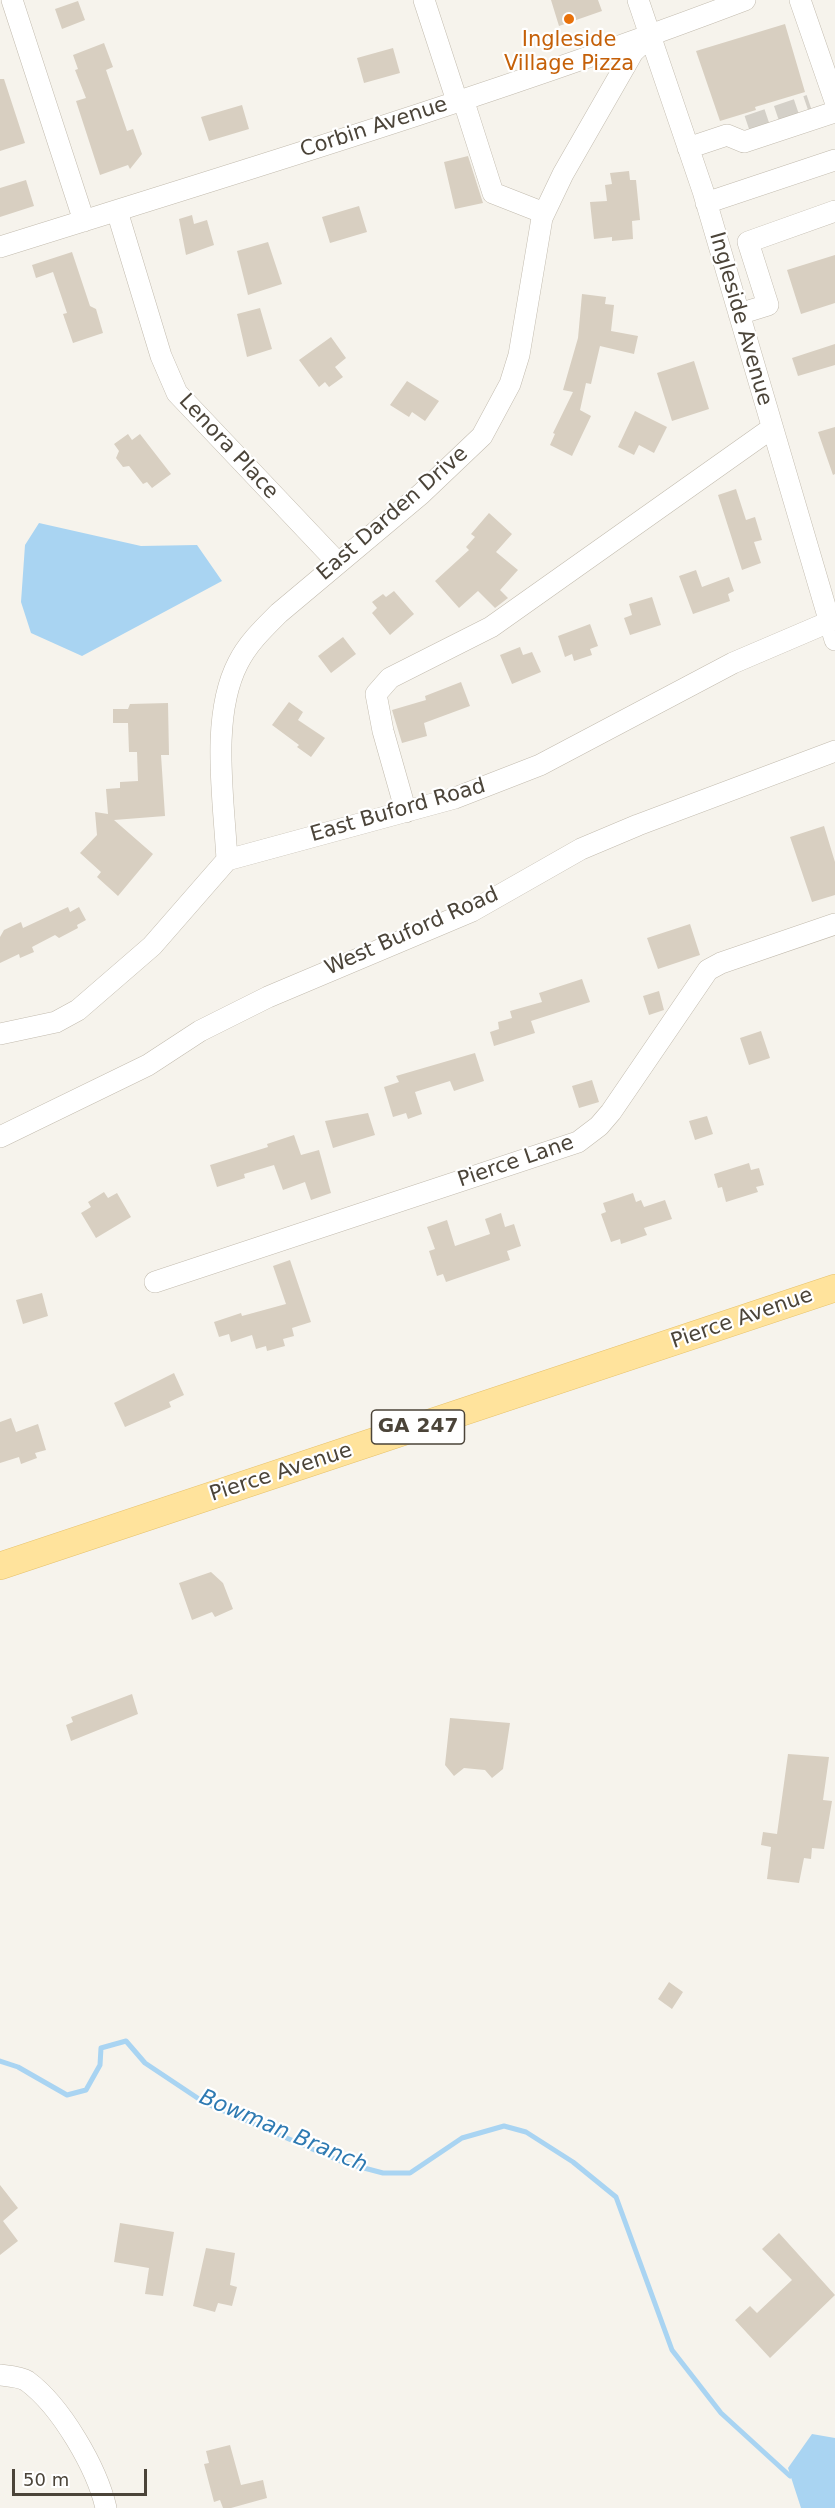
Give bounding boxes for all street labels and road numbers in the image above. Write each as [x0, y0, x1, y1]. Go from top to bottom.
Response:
street label: Corbin Avenue [297, 92, 451, 164]
street label: Ingleside Avenue [703, 229, 777, 409]
street label: Lenora Place [173, 389, 283, 505]
street label: East Darden Drive [312, 442, 474, 586]
street label: East Buford Road [308, 774, 488, 848]
street label: West Buford Road [321, 882, 503, 982]
street label: Pierce Lane [455, 1130, 577, 1194]
street label: Pierce Avenue [668, 1283, 816, 1355]
road number: GA 247 [372, 1410, 464, 1444]
street label: Pierce Avenue [207, 1438, 355, 1508]

